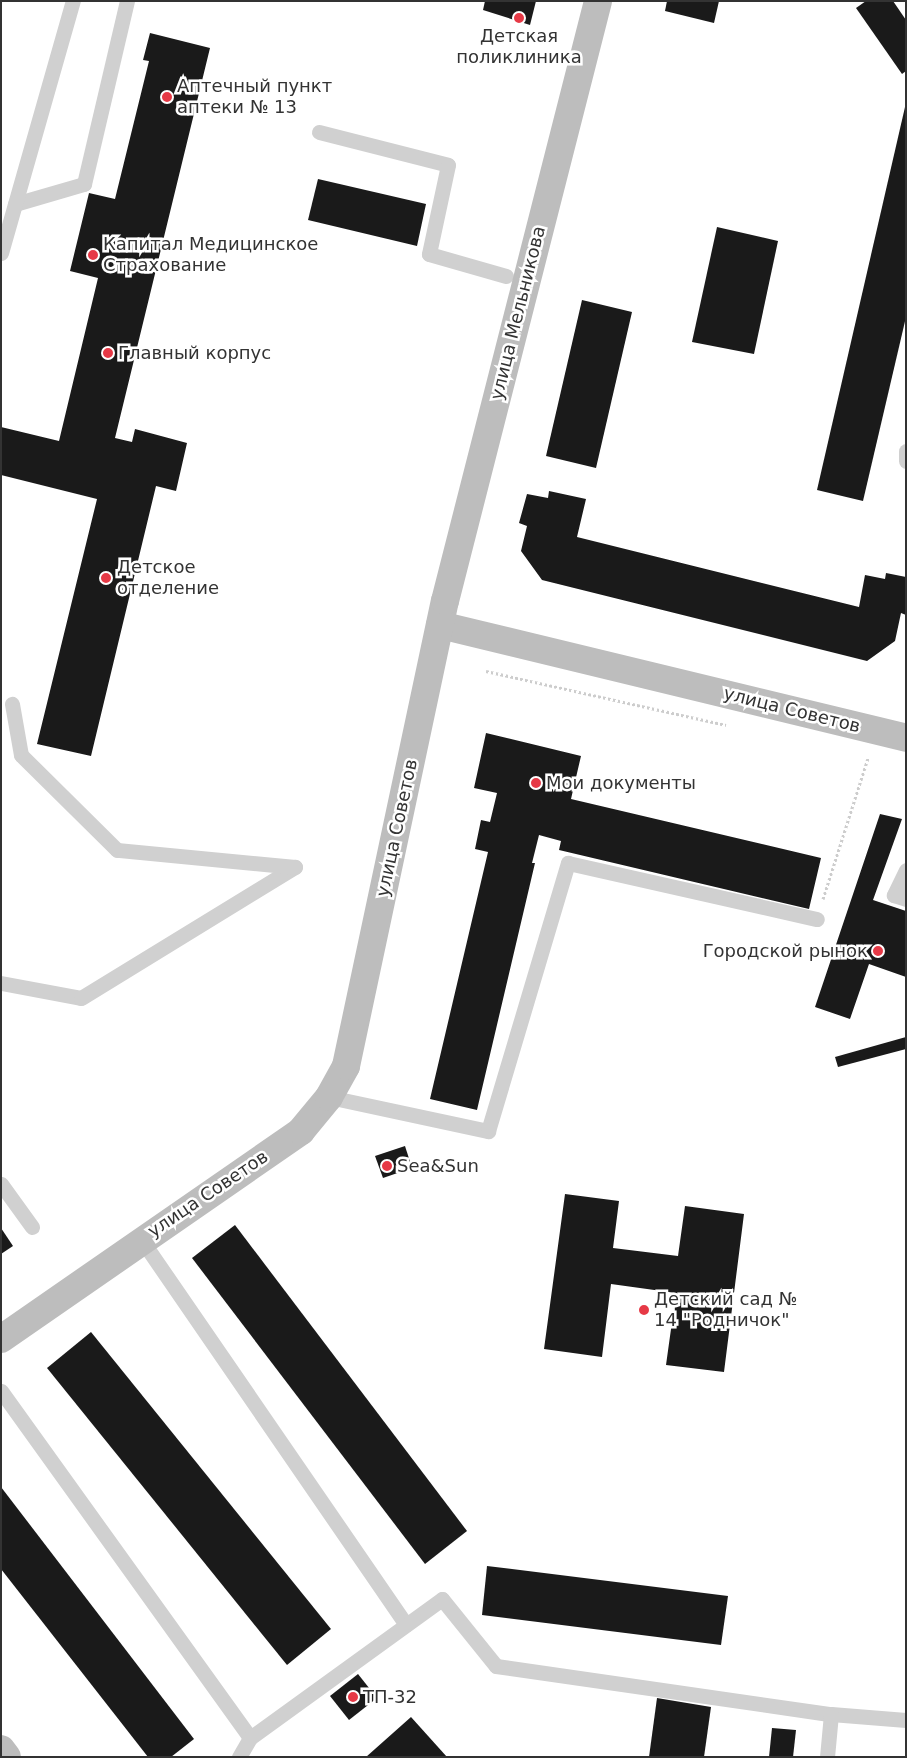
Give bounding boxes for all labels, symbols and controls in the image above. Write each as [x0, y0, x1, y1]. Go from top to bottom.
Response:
marker: Детская поликлиника [513, 12, 525, 24]
place label: Детская поликлиника [456, 26, 582, 68]
place label: Аптечный пункт аптеки № 13 [177, 76, 332, 118]
marker: Аптечный пункт аптеки № 13 [161, 91, 173, 103]
street label: улица Мельникова [486, 224, 550, 402]
place label: Капитал Медицинское Страхование [103, 234, 318, 276]
marker: Капитал Медицинское Страхование [87, 249, 99, 261]
place label: Главный корпус [118, 342, 271, 364]
marker: Главный корпус [102, 347, 114, 359]
place label: Детское отделение [117, 557, 219, 600]
marker: Детское отделение [99, 571, 113, 585]
street label: улица Советов [721, 683, 863, 737]
street label: улица Советов [372, 757, 422, 899]
place label: Мои документы [546, 772, 696, 794]
marker: Мои документы [530, 777, 542, 789]
place label: Городской рынок [703, 940, 868, 962]
marker: Городской рынок [872, 945, 884, 957]
street label: улица Советов [144, 1146, 272, 1242]
place label: Sea&Sun [397, 1155, 479, 1177]
marker: Sea&Sun [381, 1160, 393, 1172]
place label: Детский сад № 14 "Родничок" [654, 1289, 797, 1332]
marker: Детский сад № 14 "Родничок" [638, 1304, 650, 1316]
place label: ТП-32 [363, 1686, 417, 1708]
marker: ТП-32 [347, 1691, 359, 1703]

